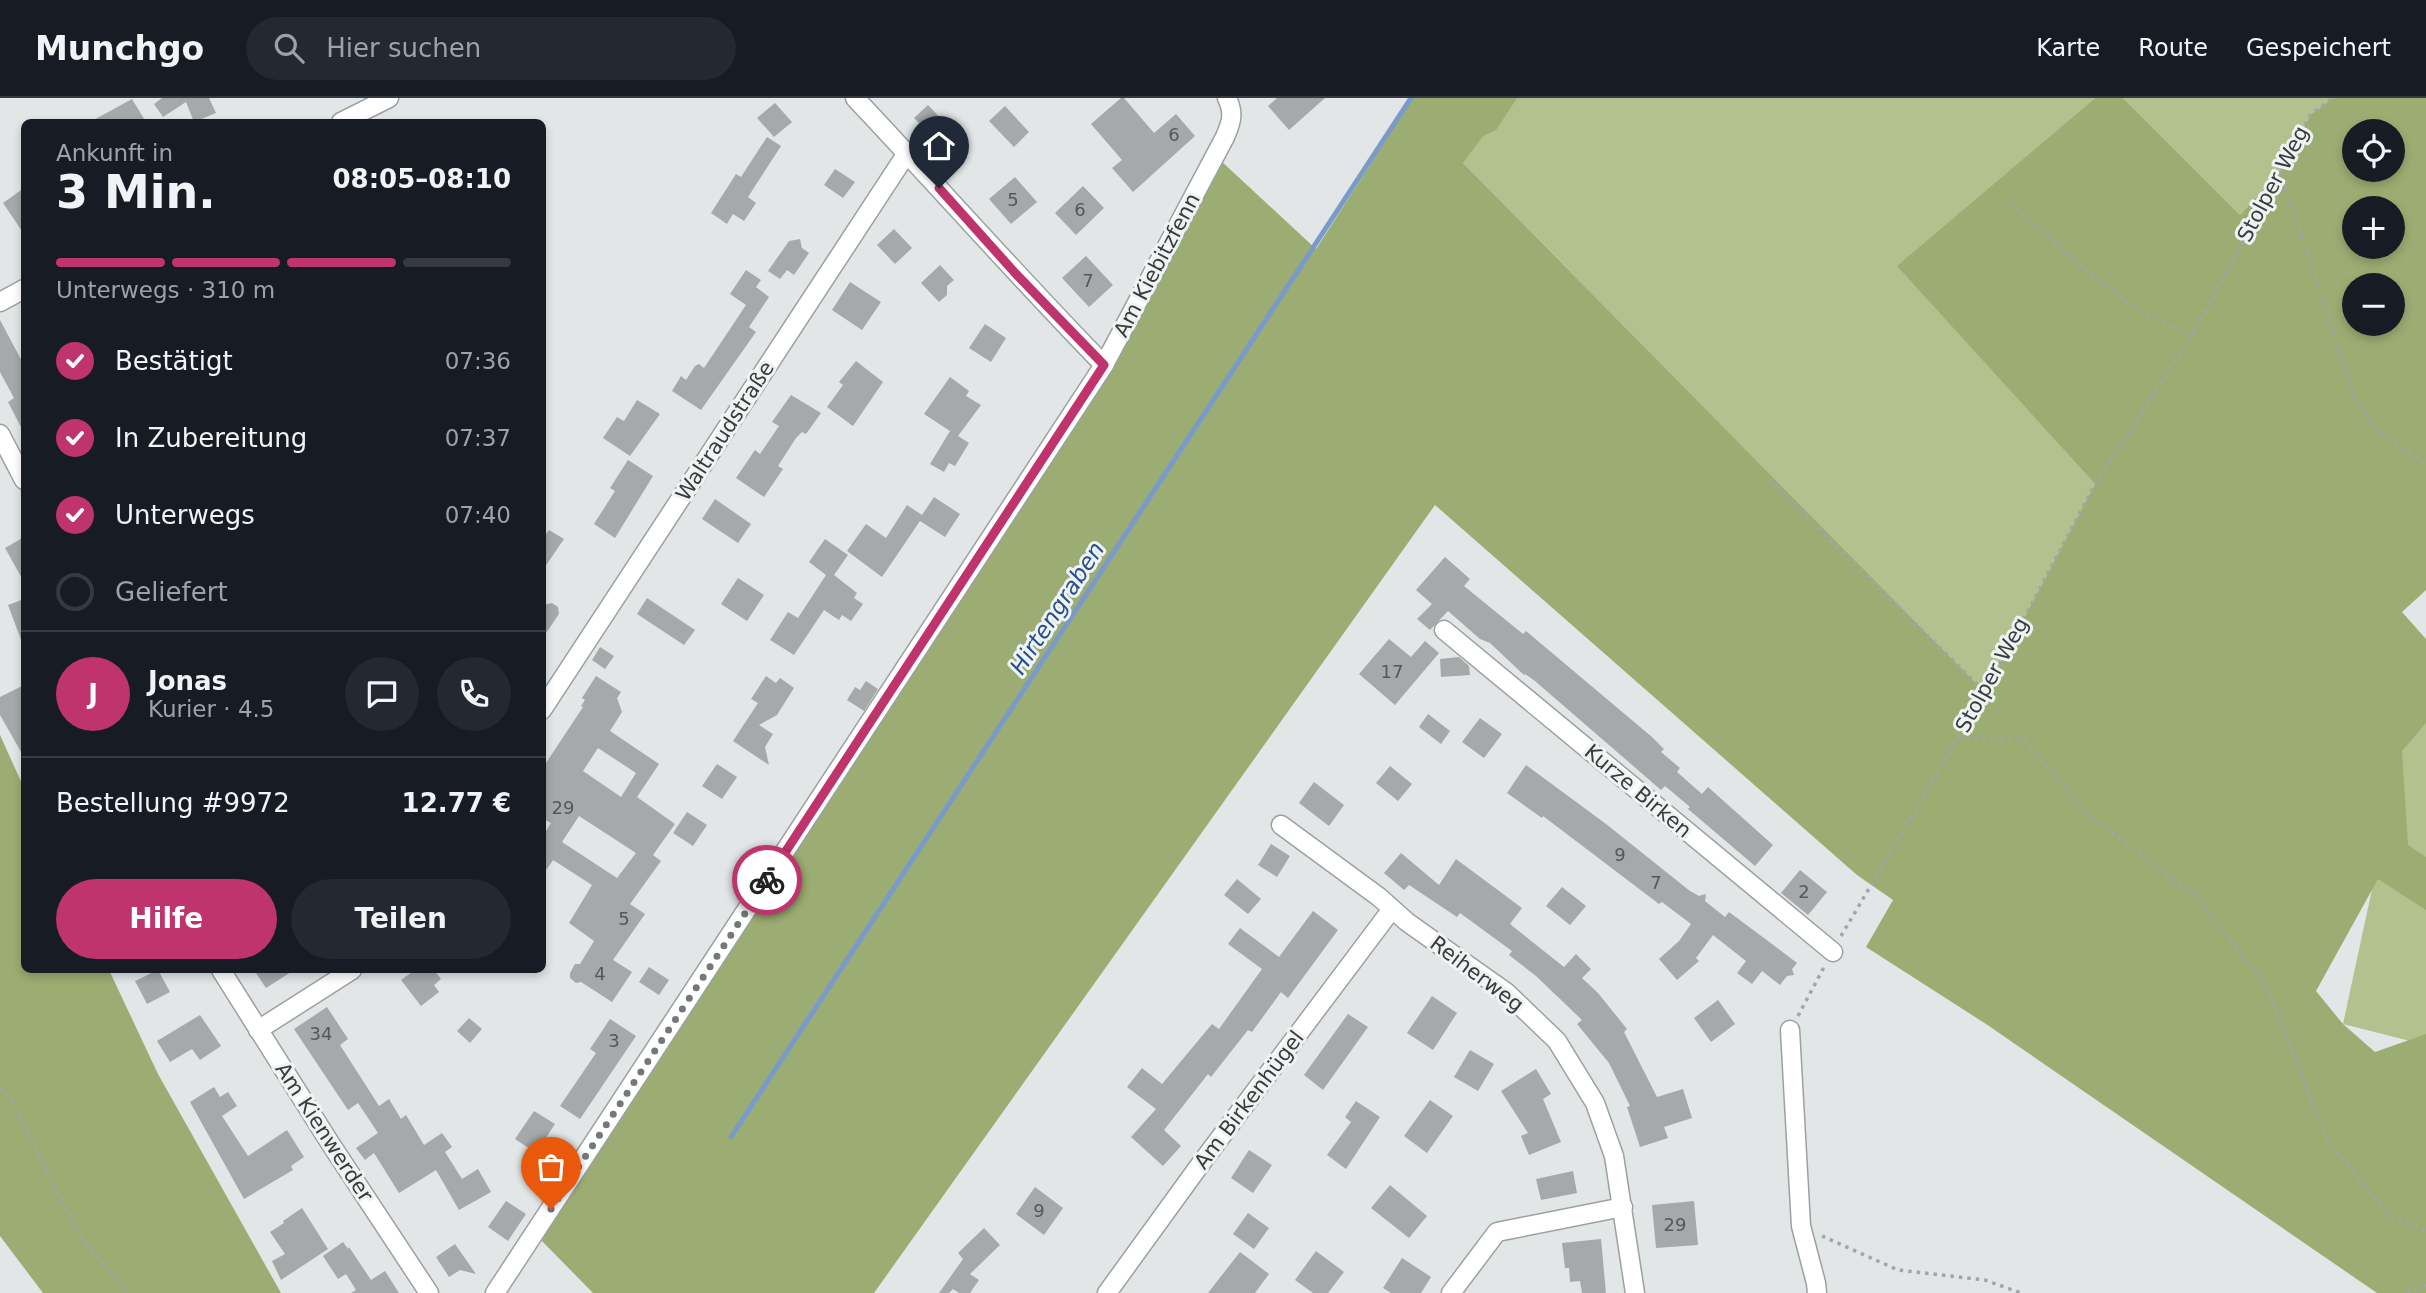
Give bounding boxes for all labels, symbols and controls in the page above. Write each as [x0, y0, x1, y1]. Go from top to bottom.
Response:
search box [246, 17, 736, 80]
text: Munchgo [35, 29, 204, 68]
icon: search [270, 29, 308, 67]
text: Hier suchen [326, 33, 481, 63]
text: Karte [2036, 34, 2100, 62]
text: Route [2138, 34, 2208, 62]
text: Gespeichert [2246, 34, 2391, 62]
pin [909, 116, 969, 188]
map controls [2342, 119, 2405, 336]
button: locate [2342, 119, 2405, 182]
street label: Stolper Weg [2232, 122, 2314, 246]
house number: 6 [1168, 124, 1180, 145]
icon: home [920, 127, 958, 165]
text: Ankunft in [56, 140, 173, 166]
text: 08:05–08:10 [332, 164, 511, 194]
text: 3 Min. [56, 165, 216, 219]
house number: 5 [1007, 189, 1019, 210]
street label: Am Kiebitzfenn [1109, 189, 1205, 341]
button: + [2342, 196, 2405, 259]
house number: 6 [1074, 199, 1086, 220]
house number: 7 [1082, 270, 1094, 291]
button: − [2342, 273, 2405, 336]
text: Unterwegs · 310 m [56, 277, 275, 303]
icon: check [56, 342, 94, 380]
text: Bestätigt [115, 346, 233, 376]
text: 07:36 [445, 348, 511, 374]
street label: Waltraudstraße [671, 357, 779, 505]
icon: check [56, 419, 94, 457]
text: In Zubereitung [115, 423, 307, 453]
text: 07:37 [445, 425, 511, 451]
icon: check [56, 496, 94, 534]
text: Unterwegs [115, 500, 255, 530]
text: 07:40 [445, 502, 511, 528]
water label: Hirtengraben [1005, 537, 1109, 679]
text: Geliefert [115, 577, 228, 607]
street label: Stolper Weg [1951, 613, 2033, 737]
button: chat [345, 657, 419, 731]
button: phone [437, 657, 511, 731]
house number: 17 [1381, 661, 1403, 682]
text: Jonas [148, 666, 227, 696]
text: J [88, 679, 98, 709]
text: Kurier · 4.5 [148, 696, 274, 722]
street label: Kurze Birken [1580, 739, 1696, 843]
text: Bestellung #9972 [56, 788, 290, 818]
text: 12.77 € [402, 788, 511, 818]
house number: 29 [552, 797, 574, 818]
house number: 9 [1614, 844, 1626, 865]
courier [732, 845, 802, 915]
icon: bike [748, 861, 786, 899]
house number: 7 [1650, 872, 1662, 893]
button: Hilfe [56, 879, 277, 959]
button: Teilen [291, 879, 511, 959]
house number: 2 [1798, 881, 1810, 902]
house number: 5 [618, 908, 630, 929]
street label: Reiherweg [1426, 931, 1528, 1017]
house number: 4 [594, 963, 606, 984]
house number: 34 [310, 1023, 332, 1044]
street label: Am Birkenhügel [1189, 1026, 1309, 1174]
house number: 3 [608, 1030, 620, 1051]
street label: Am Kienwerder [270, 1058, 378, 1206]
pin [521, 1137, 581, 1209]
icon: bag [532, 1148, 570, 1186]
house number: 9 [1033, 1200, 1045, 1221]
house number: 29 [1664, 1214, 1686, 1235]

